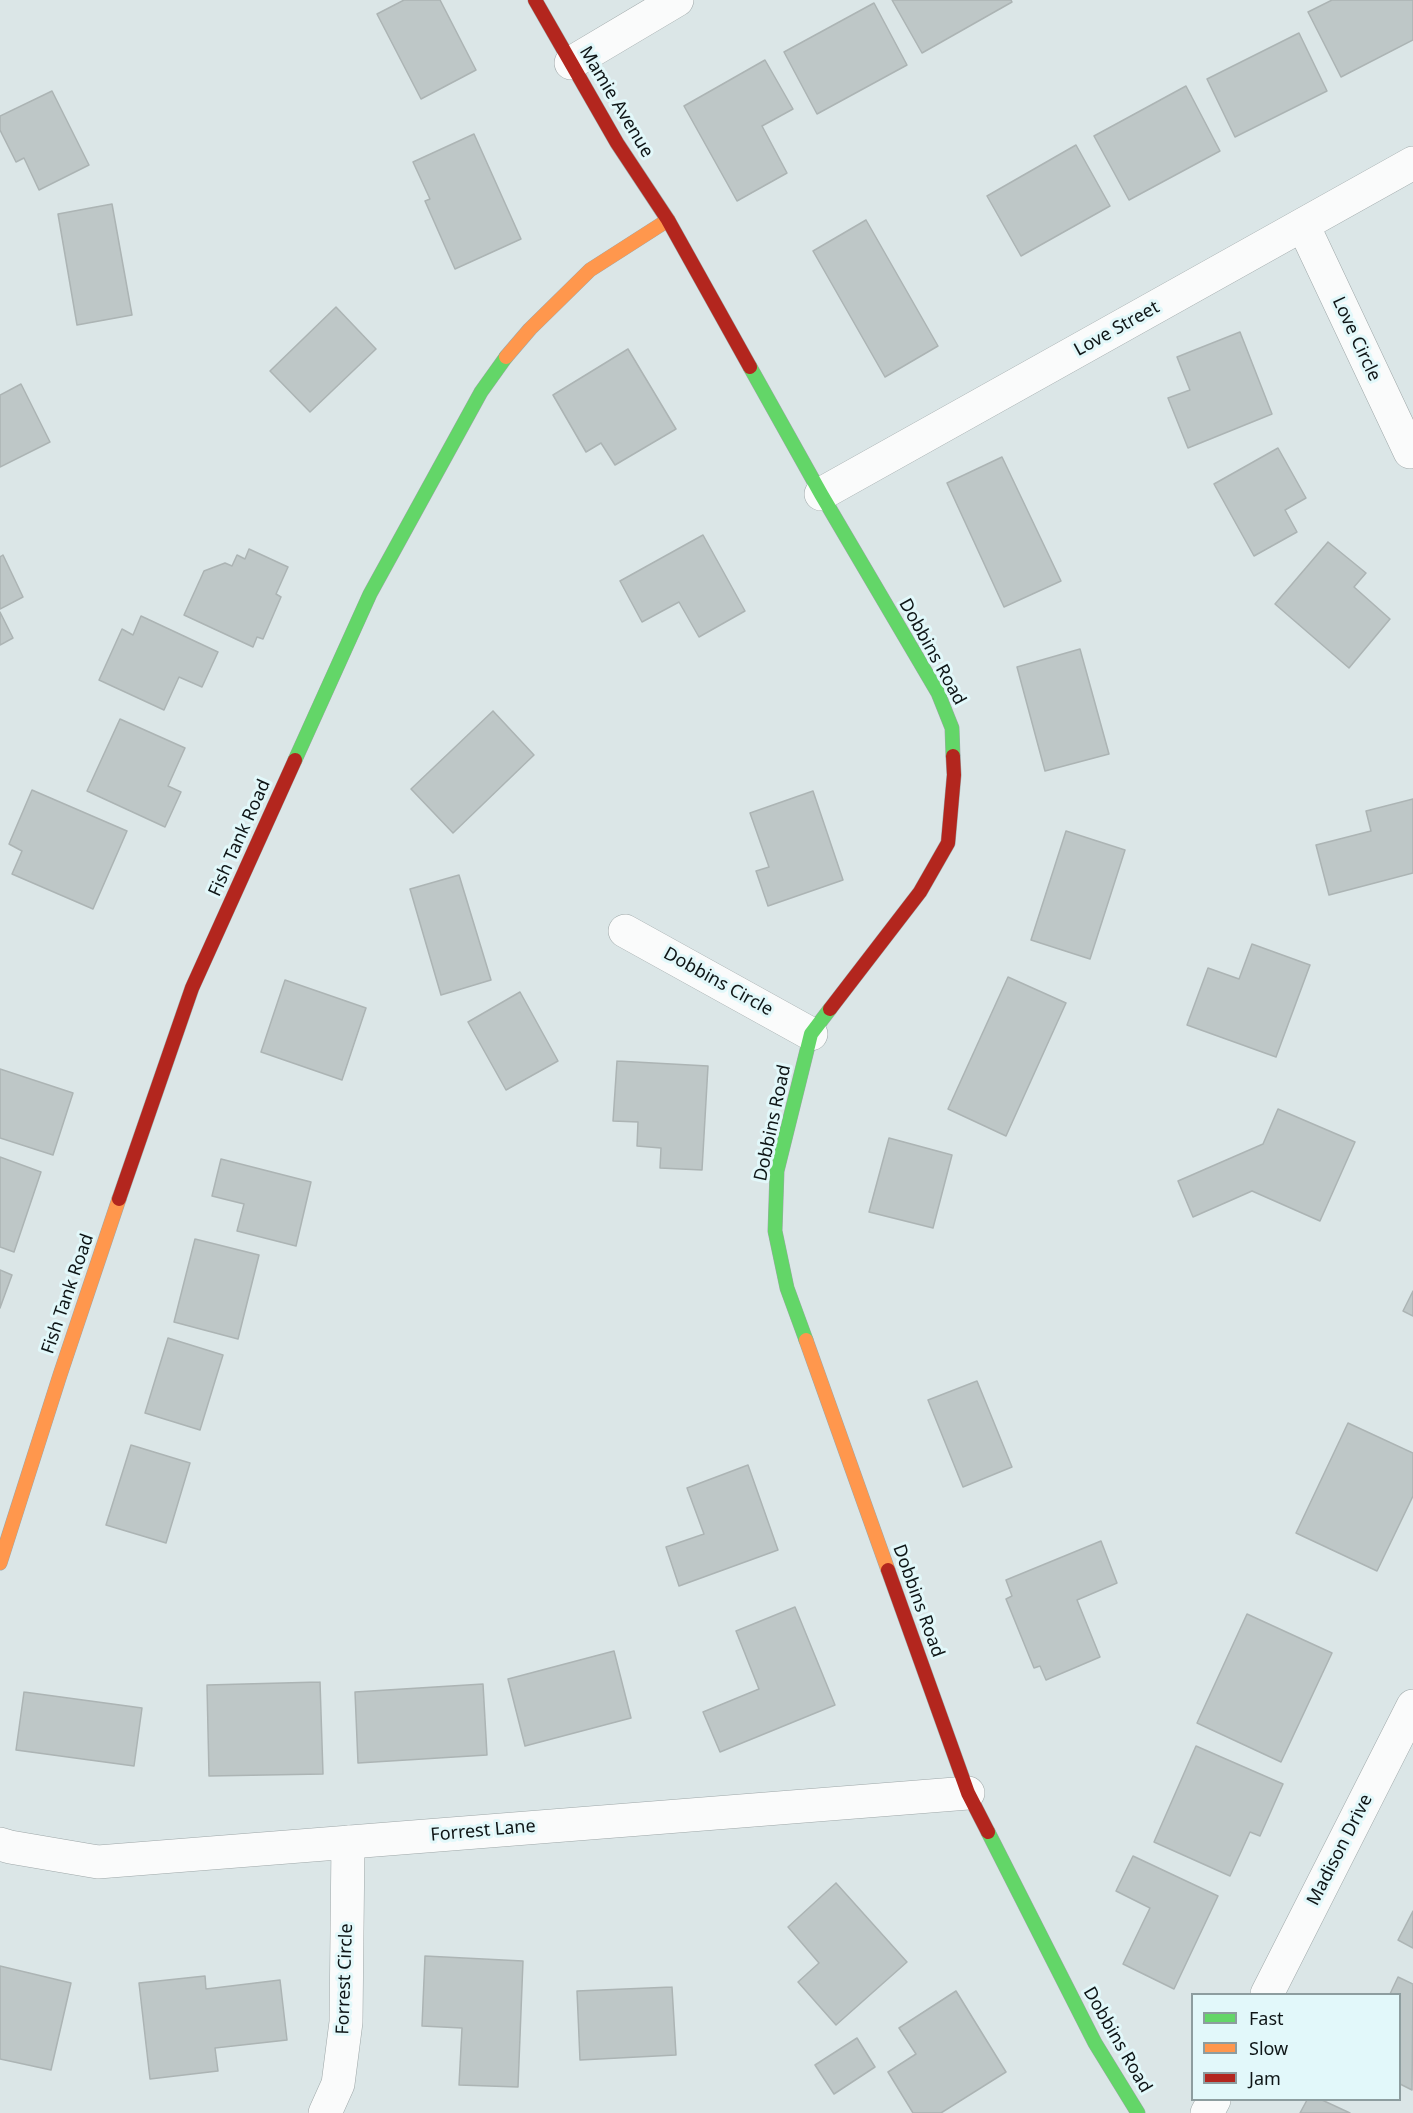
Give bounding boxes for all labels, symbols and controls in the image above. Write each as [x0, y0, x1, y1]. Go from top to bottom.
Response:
street label: Mamie Avenue [574, 42, 658, 162]
street label: Love Circle [1327, 293, 1385, 385]
street label: Love Street [1071, 297, 1163, 361]
street label: Dobbins Road [894, 595, 970, 709]
street label: Fish Tank Road [205, 776, 275, 900]
street label: Dobbins Circle [660, 943, 776, 1021]
street label: Dobbins Road [750, 1063, 796, 1183]
street label: Fish Tank Road [37, 1231, 99, 1357]
street label: Dobbins Road [888, 1542, 948, 1660]
street label: Madison Drive [1303, 1791, 1377, 1909]
street label: Forrest Lane [430, 1816, 536, 1846]
street label: Forrest Circle [332, 1923, 358, 2035]
street label: Dobbins Road [1078, 1983, 1156, 2097]
legend [1191, 1993, 1401, 2101]
text: Fast [1249, 2006, 1284, 2030]
text: Slow [1249, 2036, 1288, 2060]
text: Jam [1249, 2066, 1281, 2090]

